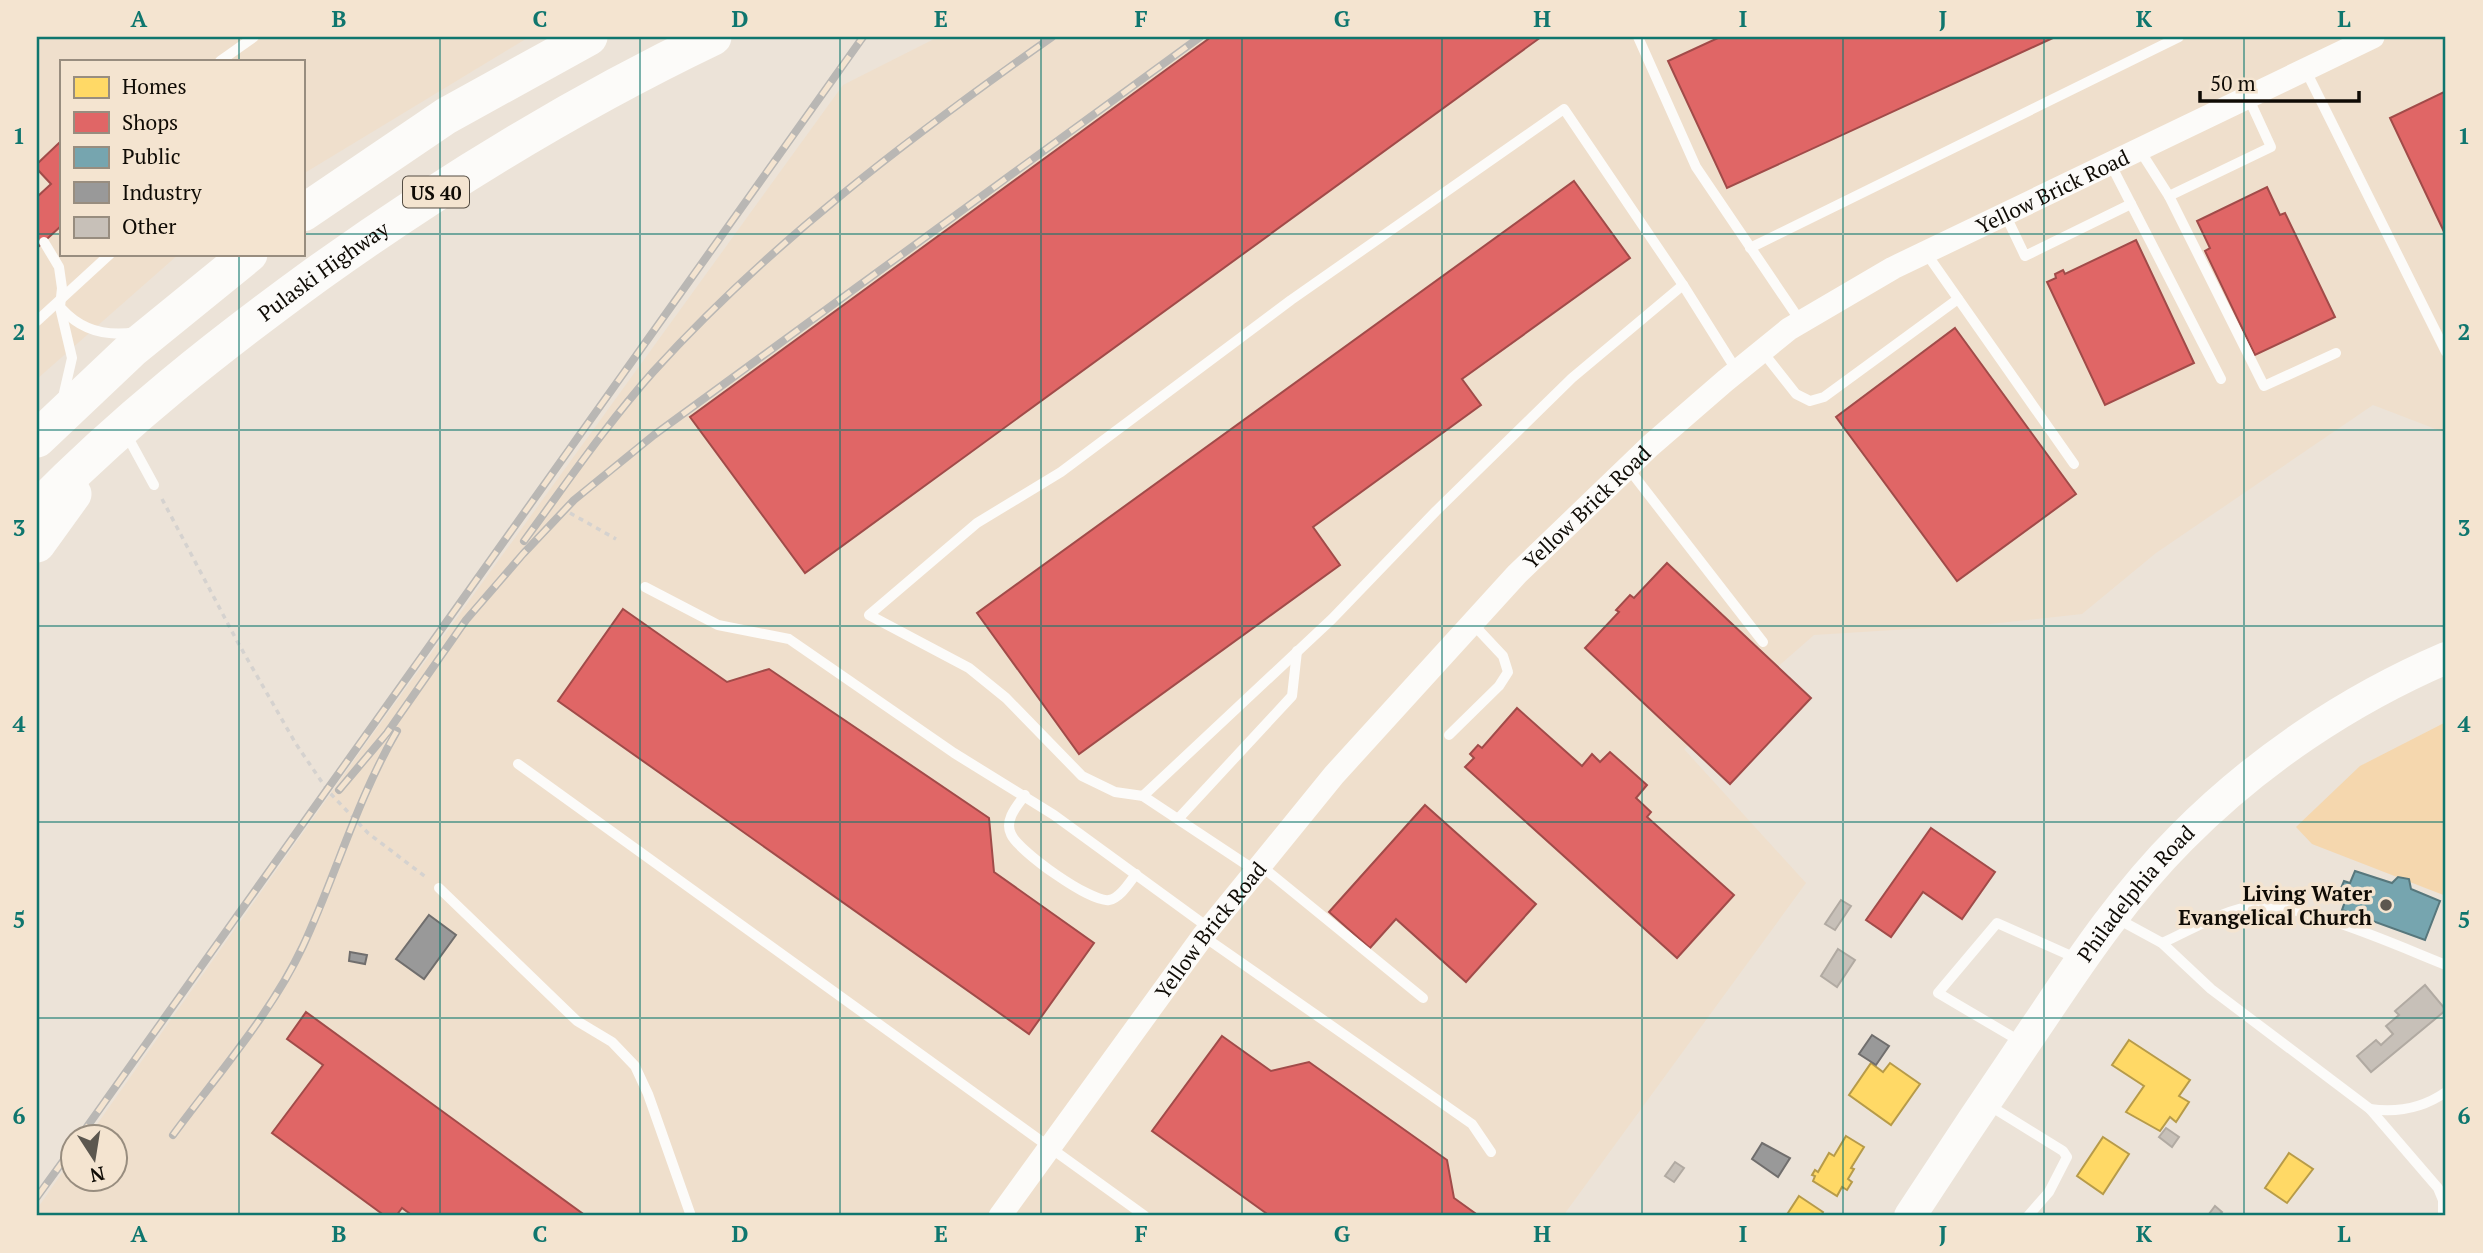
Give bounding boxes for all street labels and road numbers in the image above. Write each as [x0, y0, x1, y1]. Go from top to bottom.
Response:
street label: Yellow Brick Road [1971, 142, 2134, 240]
road number: US 40 [403, 176, 469, 208]
street label: Pulaski Highway [252, 214, 394, 327]
street label: Yellow Brick Road [1517, 439, 1657, 575]
street label: Philadelphia Road [2071, 819, 2200, 967]
street label: Yellow Brick Road [1148, 855, 1272, 1004]

